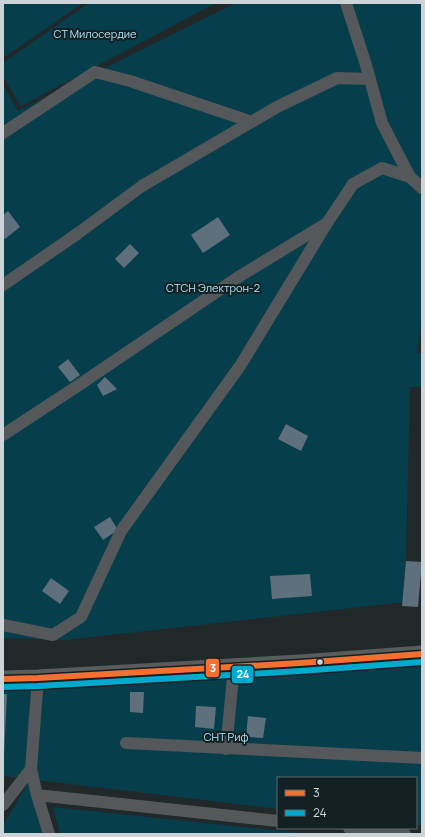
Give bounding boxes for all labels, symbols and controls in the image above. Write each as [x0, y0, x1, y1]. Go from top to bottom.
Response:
park label: СТ Милосердие [54, 26, 137, 41]
park label: СТСН Электрон-2 [166, 280, 260, 295]
unlabelled marker [315, 657, 325, 667]
line badge: 3 [205, 658, 220, 678]
text: 3 [210, 660, 216, 675]
line badge: 24 [231, 665, 254, 684]
text: 24 [236, 666, 250, 681]
park label: СНТ Риф [204, 729, 248, 744]
legend [277, 777, 417, 829]
text: 3 [313, 784, 320, 801]
text: 24 [313, 804, 327, 821]

